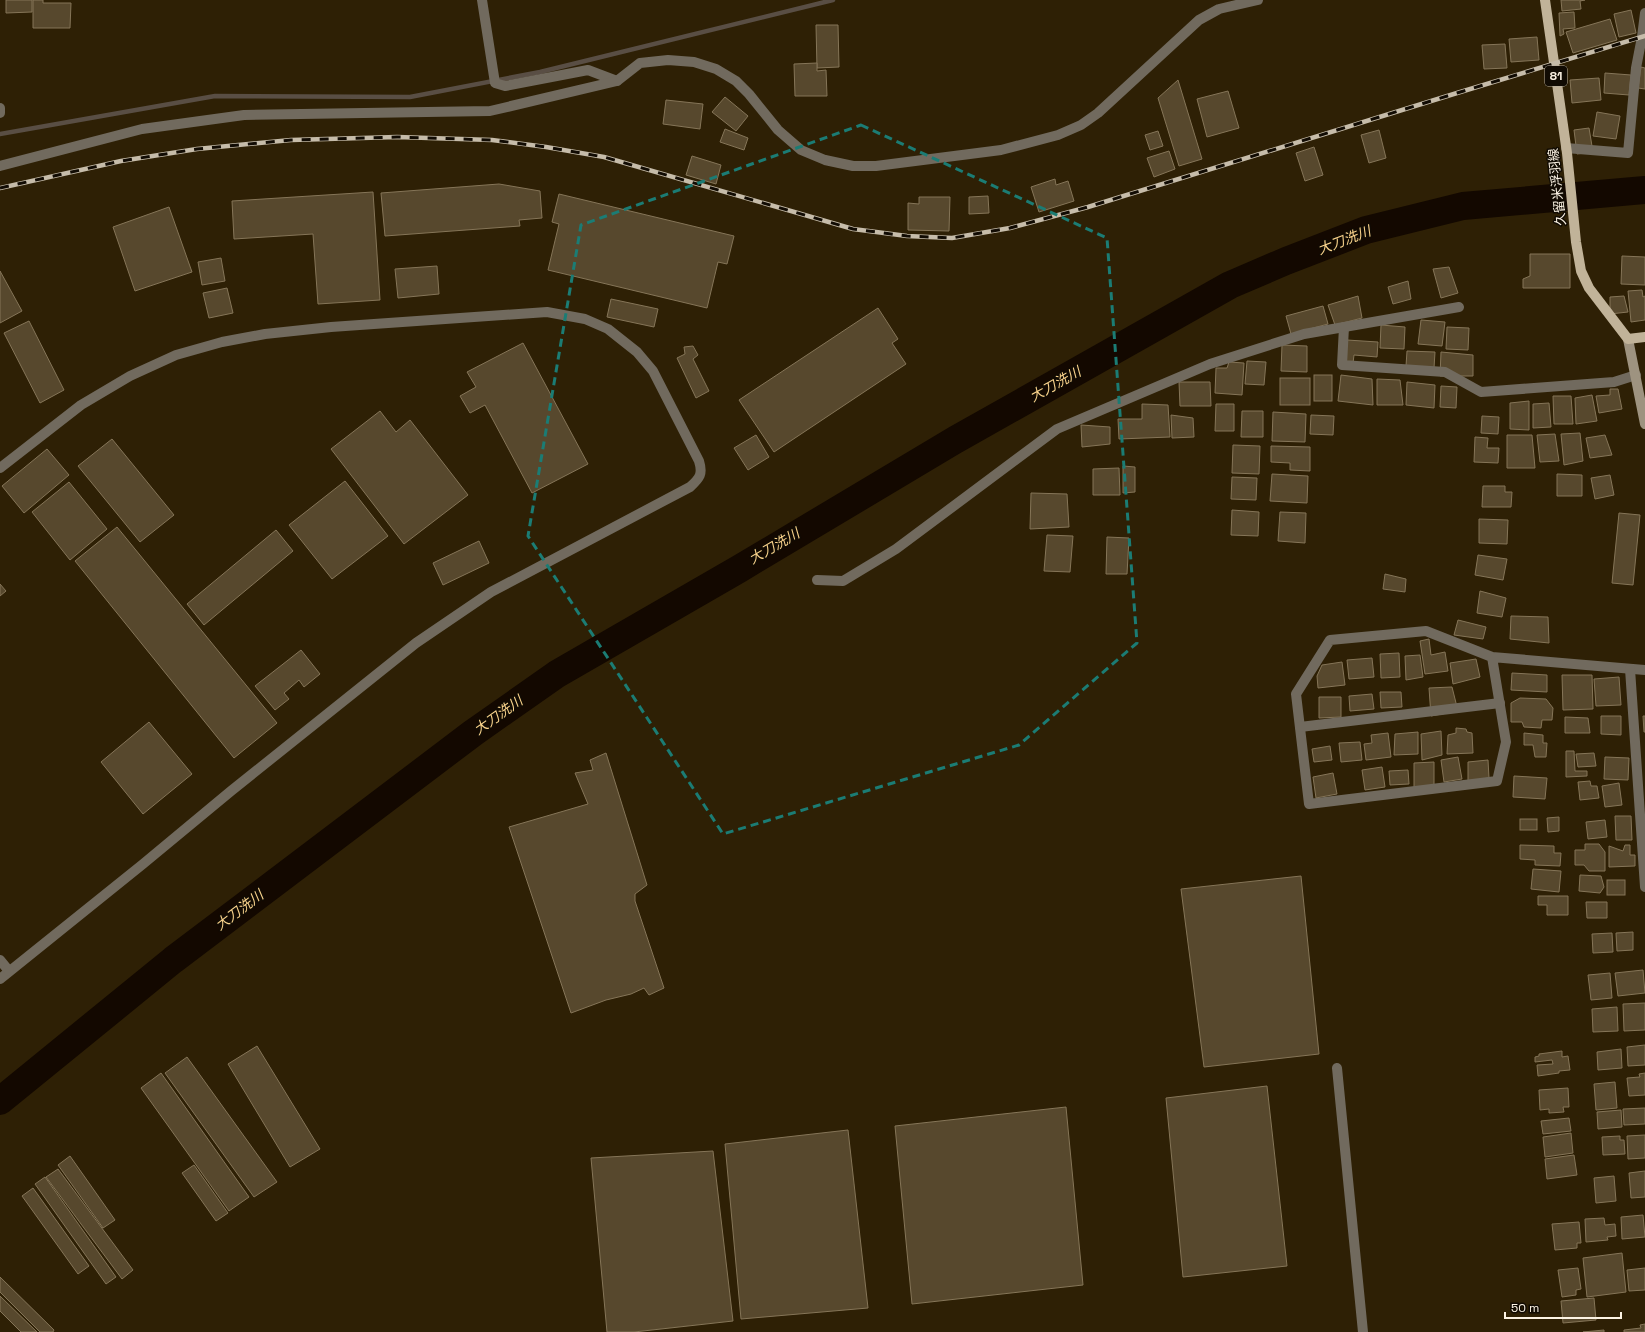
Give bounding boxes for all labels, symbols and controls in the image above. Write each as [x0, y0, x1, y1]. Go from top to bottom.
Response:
road number: 81 [1545, 66, 1567, 86]
street label: 久留米浮羽線 [1544, 147, 1570, 227]
water label: 大刀洗川 [1315, 221, 1375, 258]
water label: 大刀洗川 [1026, 362, 1086, 405]
water label: 大刀洗川 [745, 523, 804, 568]
water label: 大刀洗川 [470, 690, 528, 738]
water label: 大刀洗川 [211, 885, 268, 934]
scale bar [1505, 1294, 1621, 1320]
text: 50 m [1511, 1300, 1539, 1316]

